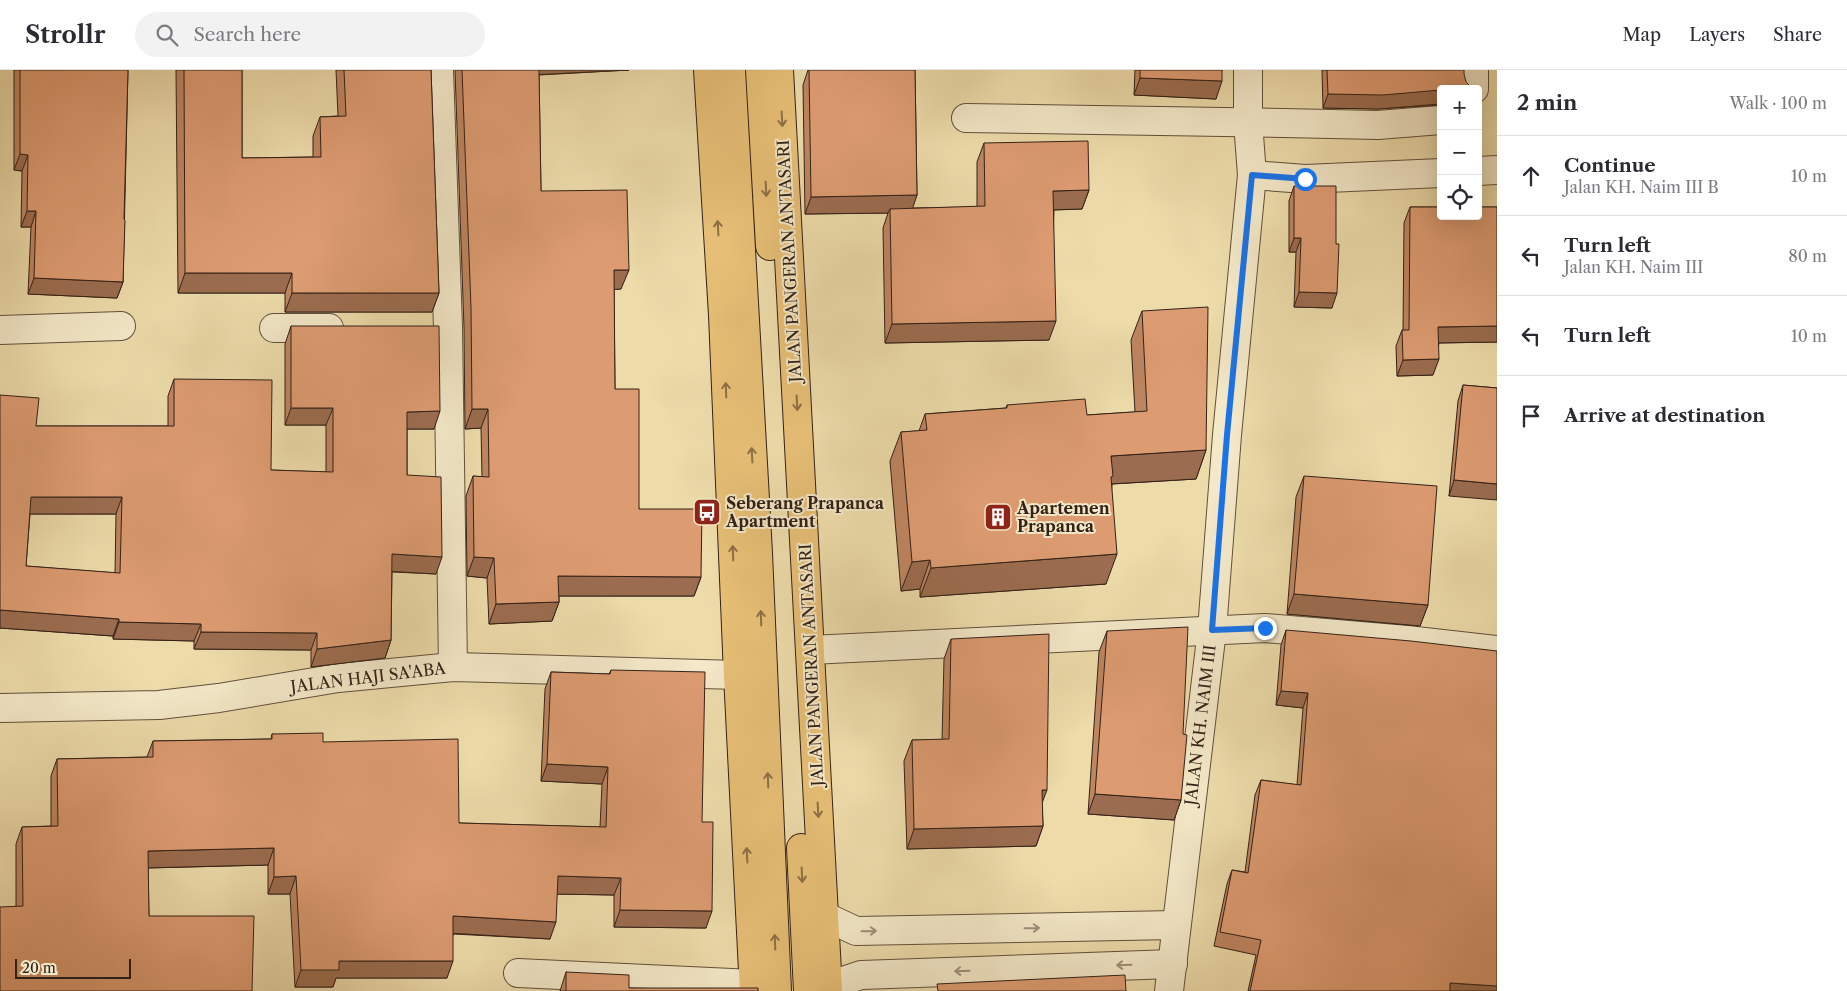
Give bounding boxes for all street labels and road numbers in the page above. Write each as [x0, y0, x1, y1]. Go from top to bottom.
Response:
street label: JALAN PANGERAN ANTASARI [773, 139, 806, 386]
street label: JALAN PANGERAN ANTASARI [795, 543, 828, 790]
street label: JALAN KH. NAIM III [1180, 644, 1220, 809]
street label: JALAN HAJI SA'ABA [286, 657, 448, 697]

